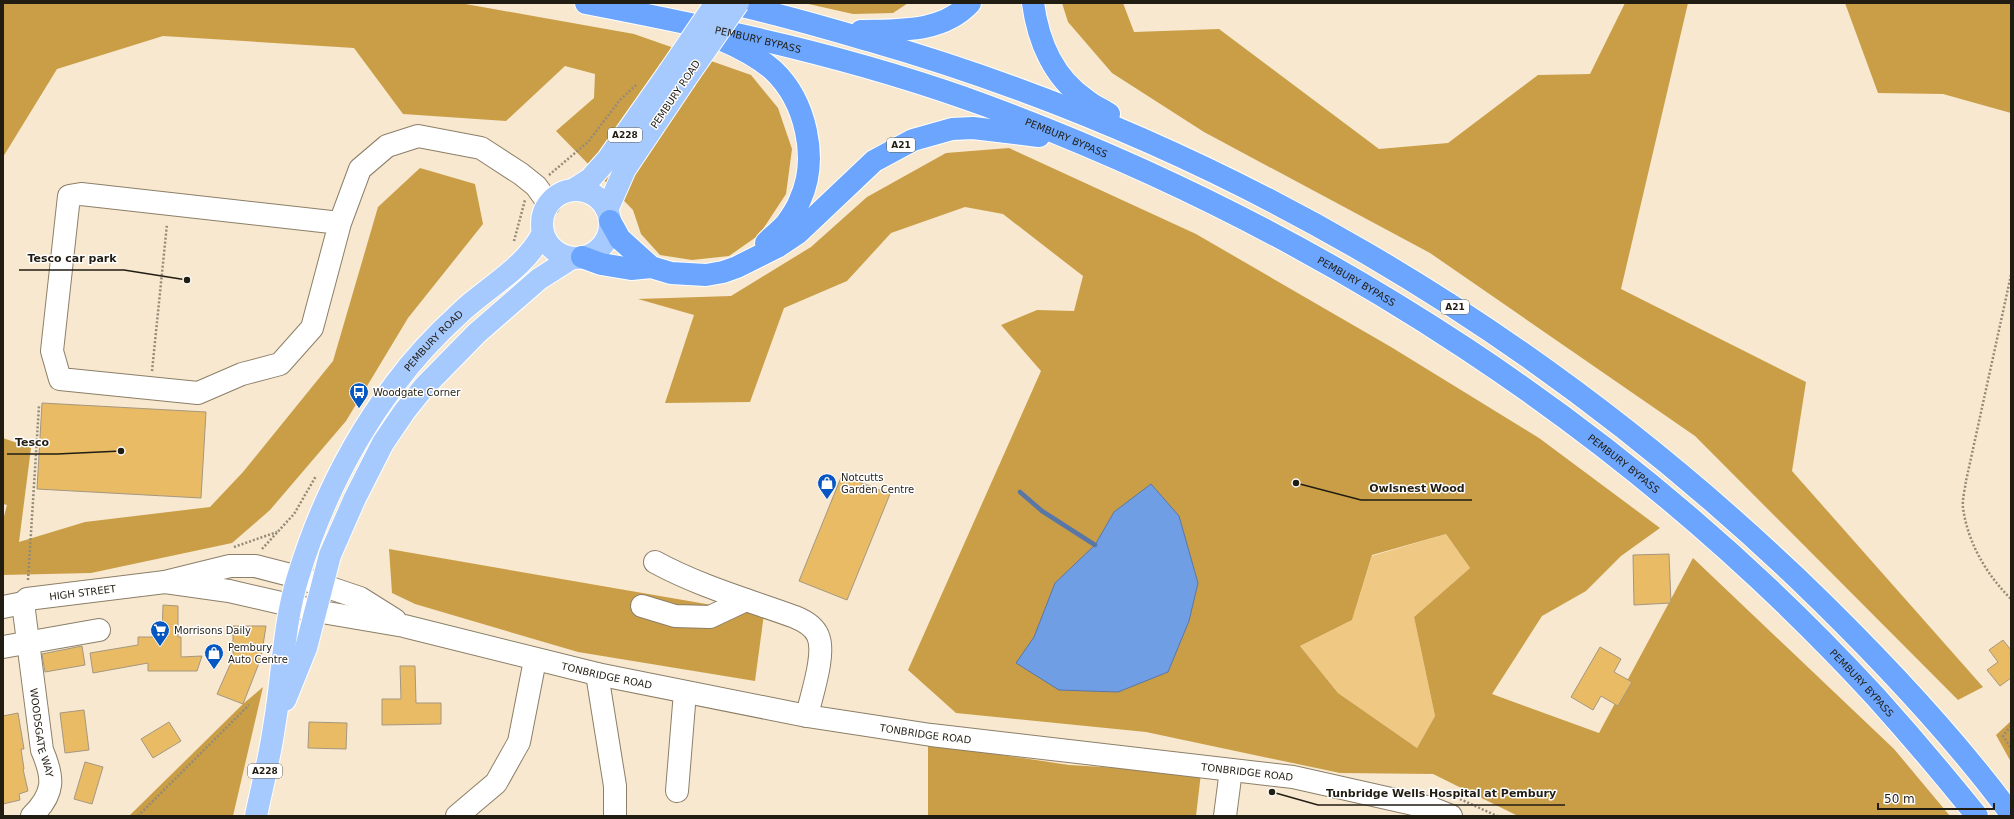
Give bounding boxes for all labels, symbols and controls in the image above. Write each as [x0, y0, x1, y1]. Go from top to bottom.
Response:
street label: PEMBURY BYPASS [714, 24, 802, 55]
street label: PEMBURY ROAD [649, 58, 702, 130]
street label: PEMBURY BYPASS [1024, 116, 1109, 160]
road number: A228 [608, 128, 642, 142]
road number: A21 [887, 138, 915, 152]
callout: Tesco car park [19, 247, 124, 270]
text: Tesco car park [27, 252, 117, 265]
street label: PEMBURY BYPASS [1316, 254, 1397, 308]
road number: A21 [1441, 300, 1469, 314]
street label: PEMBURY ROAD [402, 308, 465, 374]
bus stop icon: Woodgate Corner [348, 381, 370, 409]
place label: Woodgate Corner [373, 387, 461, 398]
callout: Tesco [7, 431, 57, 454]
street label: PEMBURY BYPASS [1586, 432, 1662, 496]
text: Tesco [15, 436, 50, 449]
shop icon: Notcutts Garden Centre [816, 472, 838, 500]
place label: Notcutts Garden Centre [841, 472, 914, 495]
callout: Owlsnest Wood [1361, 477, 1472, 500]
text: Owlsnest Wood [1369, 482, 1465, 495]
street label: HIGH STREET [49, 583, 117, 602]
supermarket icon: Morrisons Daily [149, 619, 171, 647]
place label: Morrisons Daily [174, 625, 251, 636]
shop icon: Pembury Auto Centre [203, 642, 225, 670]
place label: Pembury Auto Centre [228, 642, 288, 665]
street label: PEMBURY BYPASS [1828, 647, 1896, 719]
street label: TONBRIDGE ROAD [559, 660, 653, 691]
street label: WOODSGATE WAY [28, 687, 55, 779]
street label: TONBRIDGE ROAD [878, 722, 972, 746]
street label: TONBRIDGE ROAD [1200, 761, 1294, 783]
road number: A228 [248, 764, 282, 778]
callout: Tunbridge Wells Hospital at Pembury [1318, 782, 1565, 805]
scale bar [1878, 785, 1994, 811]
text: Tunbridge Wells Hospital at Pembury [1326, 787, 1556, 800]
text: 50 m [1884, 792, 1915, 806]

